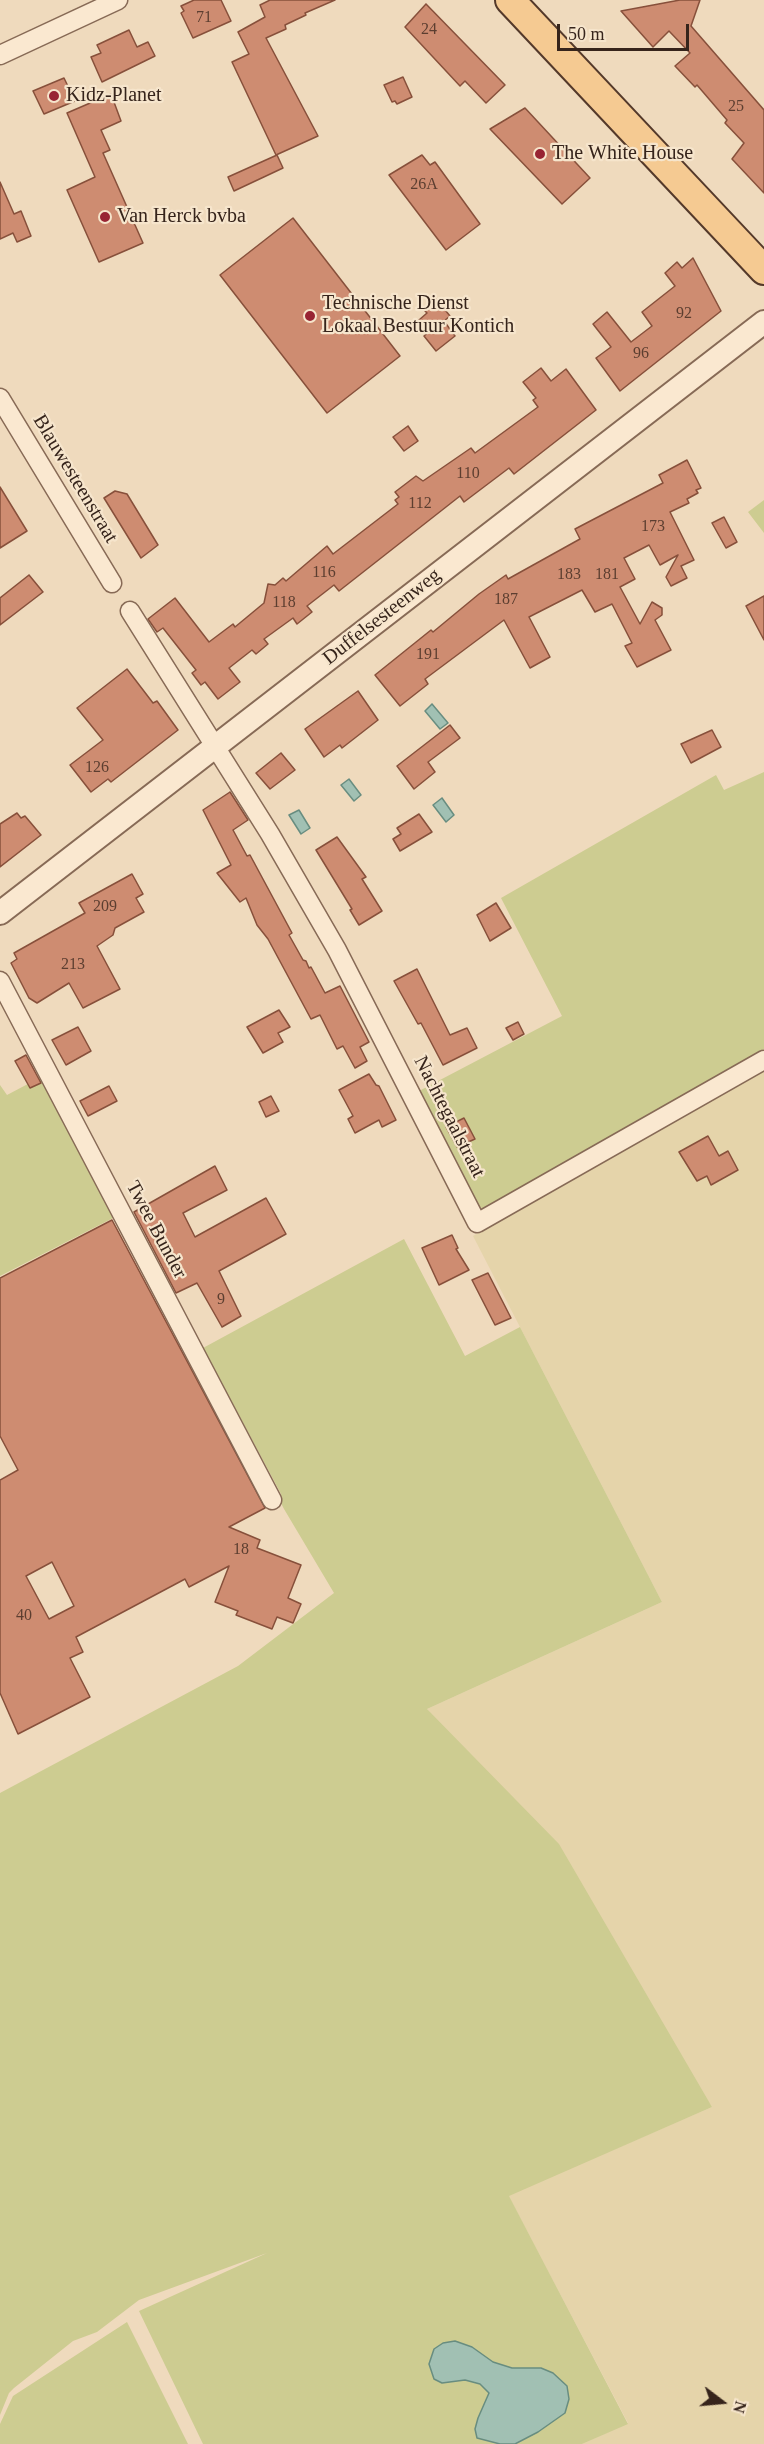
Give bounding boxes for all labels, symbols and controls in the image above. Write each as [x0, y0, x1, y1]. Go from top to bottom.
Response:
house number: 71 [196, 8, 212, 28]
scale bar [560, 12, 692, 50]
house number: 24 [421, 20, 437, 40]
text: 50 m [568, 24, 605, 44]
place label: Kidz-Planet [66, 84, 162, 108]
marker: Kidz-Planet [47, 89, 61, 103]
house number: 25 [728, 97, 744, 117]
place label: The White House [552, 142, 693, 166]
marker: The White House [533, 147, 547, 161]
house number: 26A [410, 175, 438, 195]
place label: Van Herck bvba [117, 205, 246, 229]
marker: Van Herck bvba [98, 210, 112, 224]
place label: Technische Dienst Lokaal Bestuur Kontich [322, 292, 514, 339]
house number: 92 [676, 304, 692, 324]
marker: Technische Dienst Lokaal Bestuur Kontich [303, 309, 317, 323]
house number: 96 [633, 344, 649, 364]
street label: Blauwesteenstraat [27, 410, 123, 548]
house number: 110 [456, 464, 480, 484]
house number: 112 [408, 494, 432, 514]
house number: 173 [641, 517, 665, 537]
house number: 116 [312, 563, 336, 583]
street label: Duffelsesteenweg [318, 564, 446, 670]
house number: 183 [557, 565, 581, 585]
house number: 181 [595, 565, 619, 585]
house number: 187 [494, 590, 518, 610]
house number: 118 [272, 593, 296, 613]
house number: 191 [416, 645, 440, 665]
house number: 126 [85, 758, 109, 778]
house number: 209 [93, 897, 117, 917]
house number: 213 [61, 955, 85, 975]
street label: Nachtegaalstraat [408, 1052, 490, 1182]
street label: Twee Bunder [120, 1177, 192, 1283]
house number: 9 [217, 1290, 225, 1310]
house number: 18 [233, 1540, 249, 1560]
house number: 40 [16, 1606, 32, 1626]
north arrow [692, 2372, 752, 2432]
text: N [730, 2399, 750, 2415]

